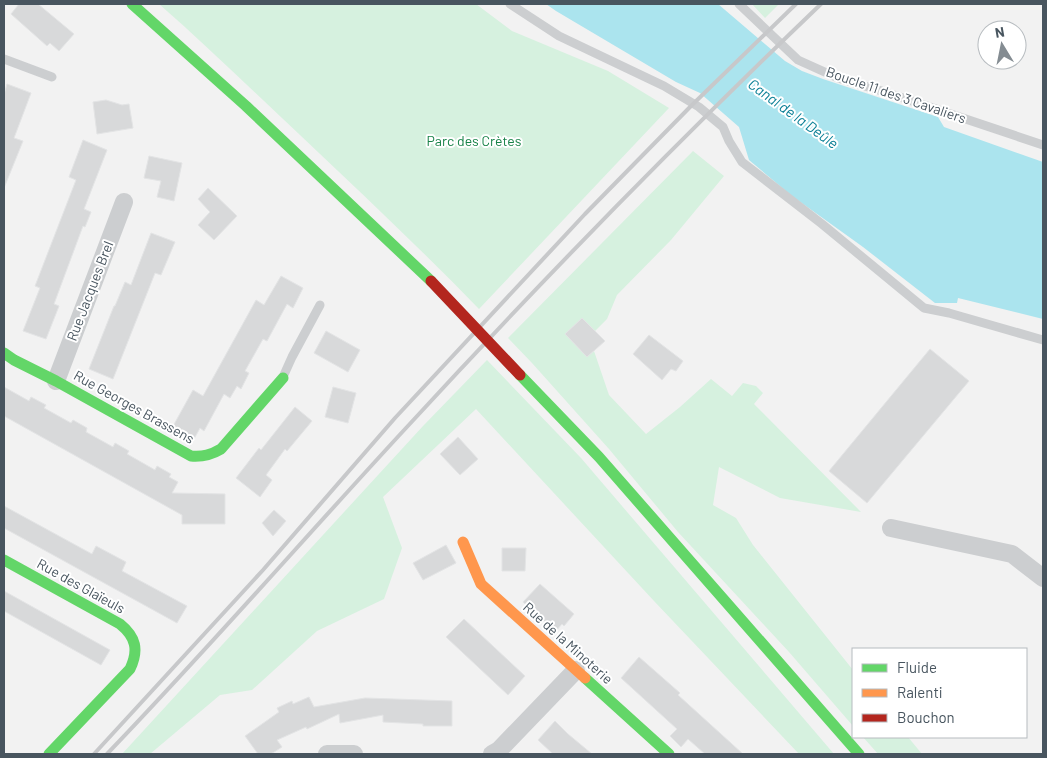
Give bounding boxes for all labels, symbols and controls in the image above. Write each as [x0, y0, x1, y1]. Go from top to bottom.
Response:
north arrow [977, 20, 1027, 70]
text: N [994, 23, 1006, 41]
street label: Boucle 11 des 3 Cavaliers [824, 63, 969, 127]
water label: Canal de la Deûle [745, 74, 842, 152]
park label: Parc des Crètes [427, 132, 522, 149]
street label: Rue Jacques Brel [63, 239, 116, 343]
street label: Rue Georges Brassens [71, 366, 198, 447]
street label: Rue des Glaïeuls [34, 554, 128, 617]
street label: Rue de la Minoterie [520, 598, 617, 687]
legend [852, 648, 1027, 738]
text: Fluide [897, 658, 937, 676]
text: Ralenti [897, 683, 943, 701]
text: Bouchon [897, 708, 955, 726]

